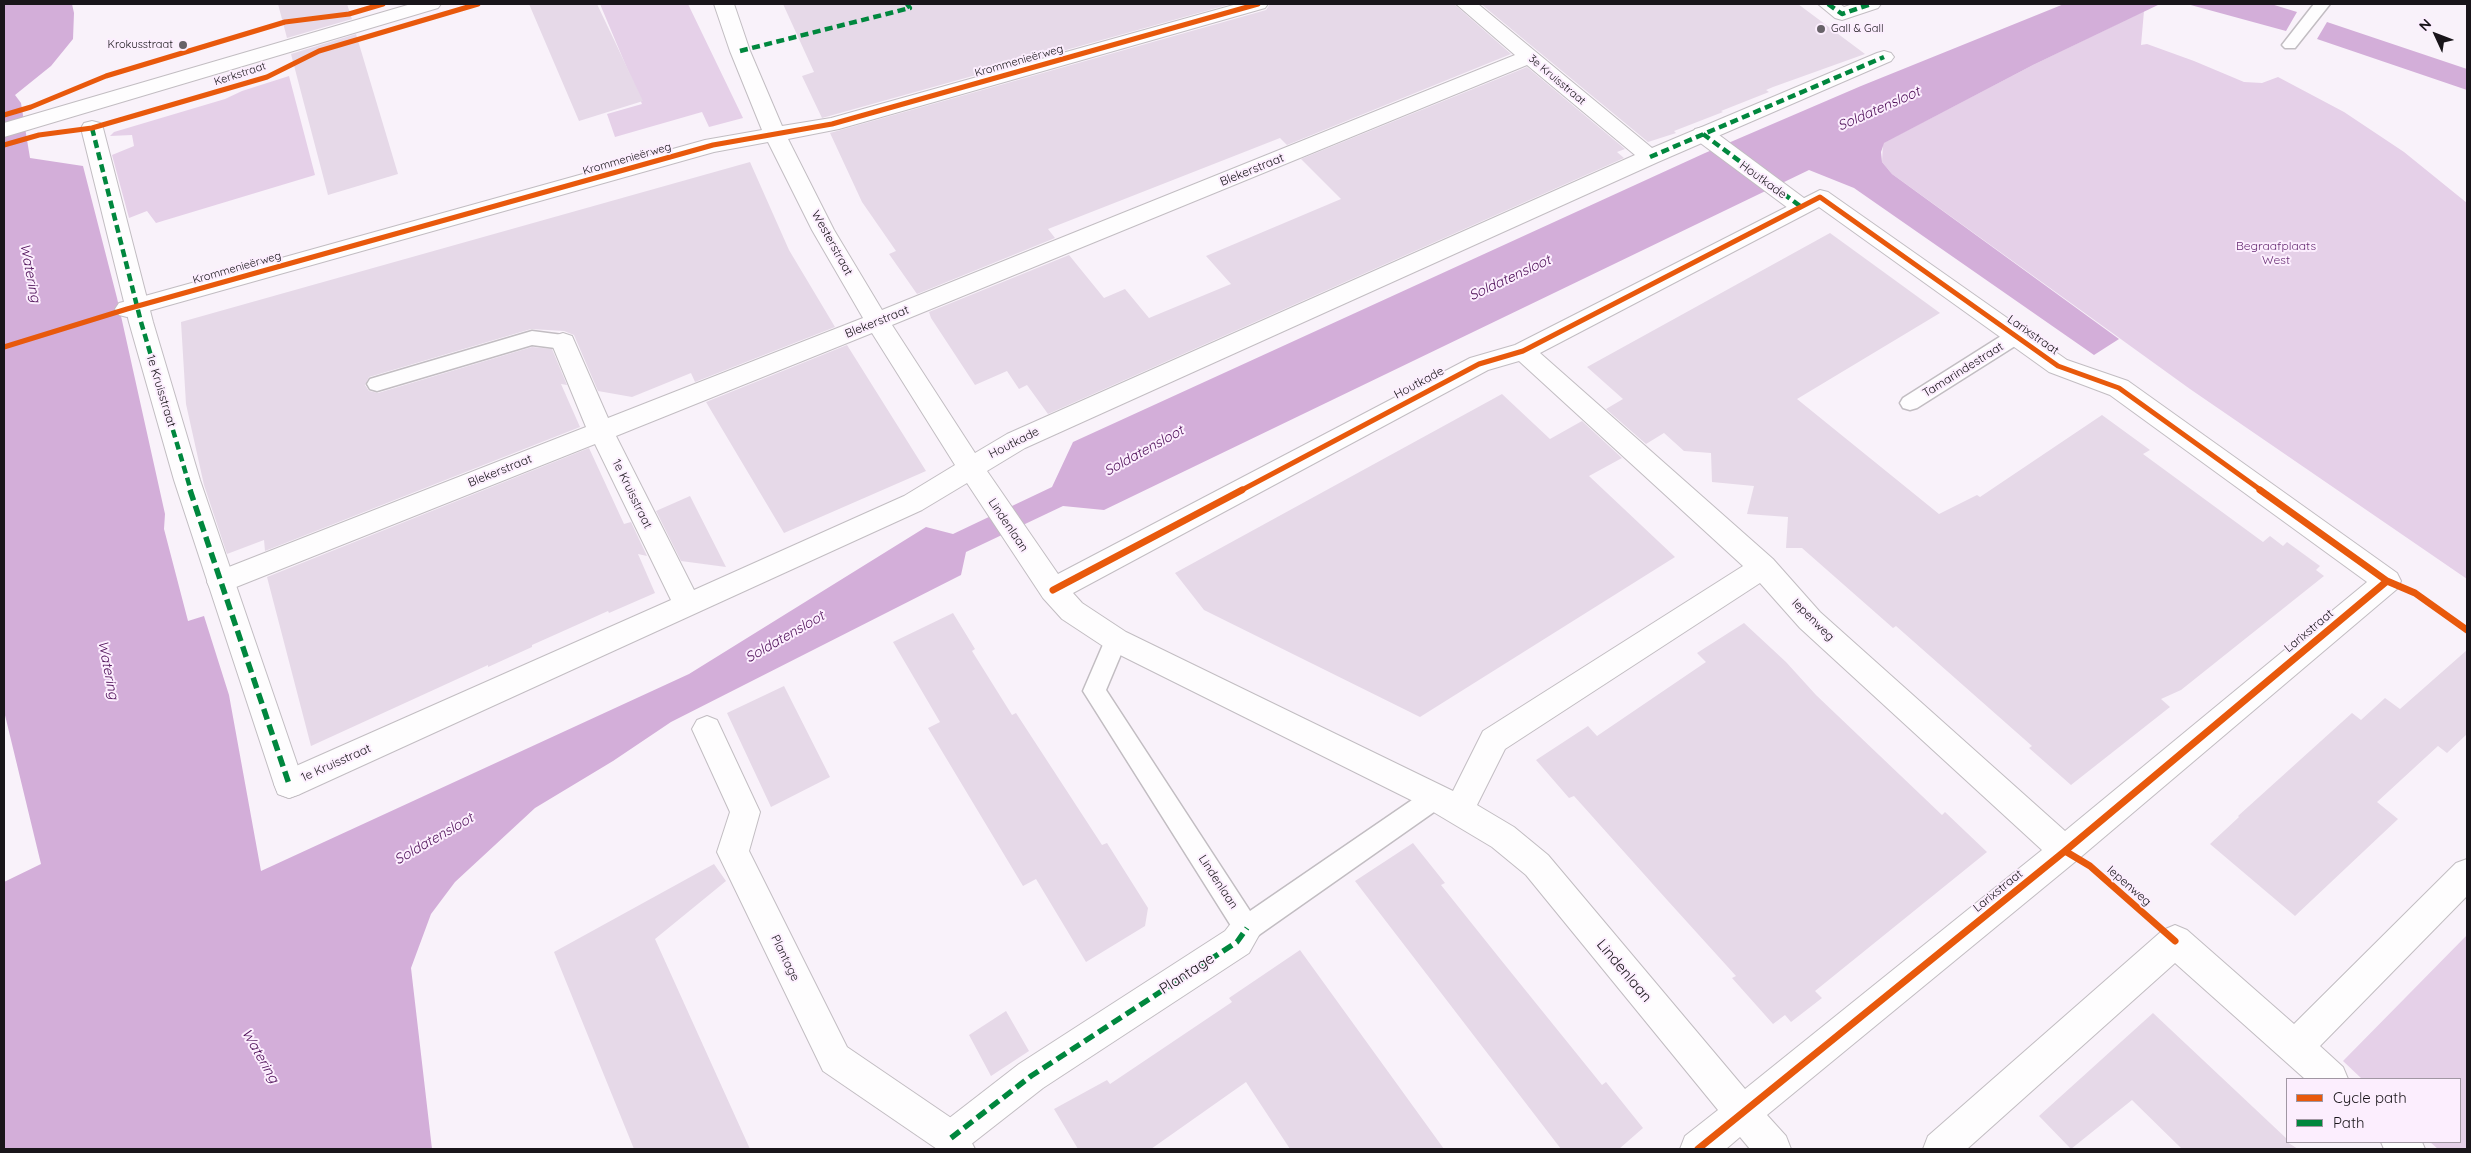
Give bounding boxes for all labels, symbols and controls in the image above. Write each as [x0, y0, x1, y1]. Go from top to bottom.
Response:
north arrow [2411, 10, 2461, 60]
text: N [2415, 15, 2435, 35]
place label: Gall & Gall [1831, 22, 1884, 36]
marker: Gall & Gall [1815, 23, 1827, 35]
place label: Krokusstraat [108, 38, 173, 52]
marker: Krokusstraat [177, 39, 189, 51]
street label: Krommenieërweg [973, 42, 1065, 80]
street label: 3e Kruisstraat [1526, 52, 1588, 108]
street label: Kerkstraat [212, 59, 268, 89]
water label: Soldatensloot [1835, 83, 1923, 135]
street label: Krommenieërweg [581, 140, 673, 178]
street label: Blekerstraat [1218, 151, 1286, 189]
street label: Houtkade [1737, 158, 1789, 202]
street label: Westerstraat [808, 208, 856, 278]
park label: Begraafplaats West [2236, 239, 2316, 267]
water label: Watering [16, 242, 44, 304]
street label: Krommenieërweg [191, 249, 283, 287]
water label: Soldatensloot [1466, 252, 1554, 304]
street label: Blekerstraat [843, 303, 911, 341]
street label: Larixstraat [2005, 312, 2061, 358]
street label: Tamarindestraat [1920, 339, 2006, 401]
street label: 1e Kruisstraat [143, 353, 179, 429]
street label: Houtkade [1392, 364, 1446, 402]
water label: Soldatensloot [1101, 422, 1187, 480]
street label: Houtkade [986, 424, 1042, 462]
street label: Blekerstraat [466, 452, 534, 490]
street label: 1e Kruisstraat [609, 457, 655, 531]
street label: Lindenlaan [985, 496, 1031, 554]
street label: Iepenweg [1789, 596, 1837, 644]
street label: Larixstraat [2282, 606, 2336, 656]
water label: Soldatensloot [743, 608, 827, 666]
water label: Watering [94, 639, 122, 701]
street label: 1e Kruisstraat [299, 741, 373, 785]
water label: Soldatensloot [392, 810, 476, 868]
street label: Lindenlaan [1195, 852, 1241, 912]
street label: Iepenweg [2104, 863, 2154, 909]
street label: Larixstraat [1970, 867, 2026, 915]
street label: Plantage [768, 933, 802, 983]
street label: Lindenlaan [1593, 936, 1655, 1006]
street label: Plantage [1156, 950, 1218, 998]
water label: Watering [238, 1026, 282, 1086]
legend [2286, 1078, 2461, 1143]
text: Cycle path [2333, 1088, 2407, 1107]
text: Path [2333, 1113, 2365, 1132]

